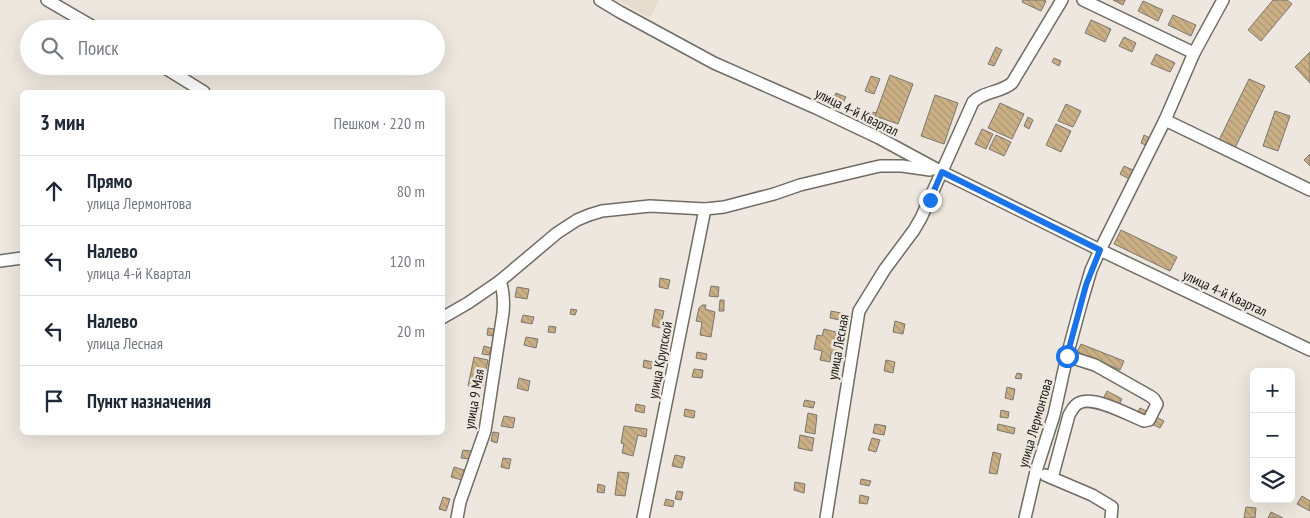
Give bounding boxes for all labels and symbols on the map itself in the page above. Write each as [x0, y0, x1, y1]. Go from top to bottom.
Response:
street label: улица 4-й Квартал [812, 84, 902, 140]
route end [919, 189, 942, 212]
street label: улица 4-й Квартал [1180, 266, 1270, 320]
street label: улица Лесная [823, 313, 853, 381]
street label: улица Крупской [644, 320, 676, 400]
route start [1056, 345, 1079, 368]
street label: улица 9 Мая [460, 367, 488, 431]
street label: улица Лермонтова [1014, 376, 1056, 470]

